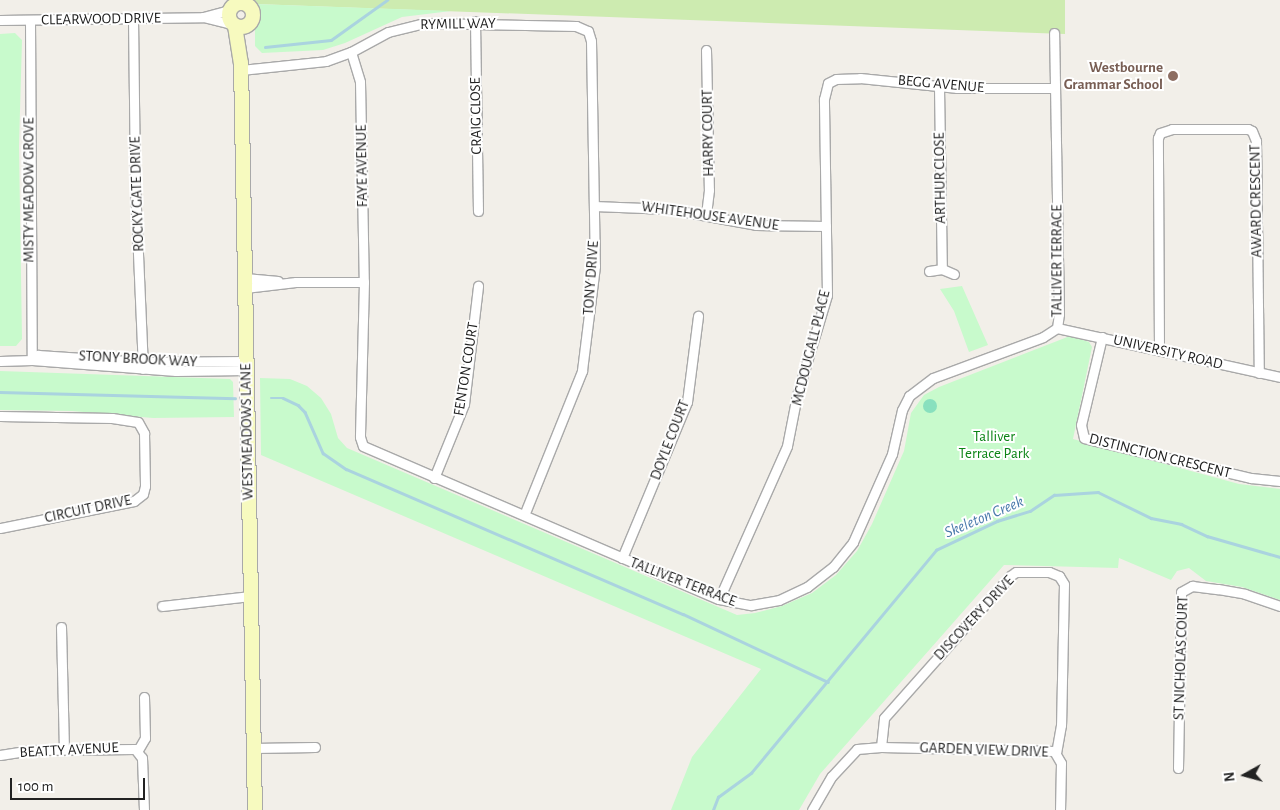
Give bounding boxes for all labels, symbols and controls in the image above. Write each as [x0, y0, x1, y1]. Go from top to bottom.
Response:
street label: CLEARWOOD DRIVE [41, 9, 161, 29]
street label: RYMILL WAY [420, 14, 496, 34]
place label: Westbourne Grammar School [1064, 58, 1163, 93]
marker: Westbourne Grammar School [1167, 70, 1179, 82]
street label: BEGG AVENUE [897, 71, 985, 97]
street label: CRAIG CLOSE [466, 77, 486, 155]
street label: HARRY COURT [698, 89, 718, 177]
street label: MISTY MEADOW GROVE [20, 117, 38, 263]
street label: FAYE AVENUE [352, 125, 372, 207]
street label: ARTHUR CLOSE [930, 132, 950, 224]
street label: ROCKY GATE DRIVE [126, 136, 148, 252]
street label: AWARD CRESCENT [1246, 144, 1266, 258]
street label: WHITEHOUSE AVENUE [640, 197, 780, 235]
street label: TALLIVER TERRACE [1048, 205, 1066, 317]
street label: TONY DRIVE [579, 240, 603, 316]
street label: MCDOUGALL PLACE [788, 288, 834, 408]
street label: FENTON COURT [450, 321, 482, 417]
street label: UNIVERSITY ROAD [1111, 331, 1225, 373]
street label: STONY BROOK WAY [78, 347, 198, 371]
street label: WESTMEADOWS LANE [237, 364, 257, 500]
street label: DOYLE COURT [646, 397, 694, 483]
park label: Talliver Terrace Park [959, 427, 1029, 462]
street label: DISTINCTION CRESCENT [1087, 430, 1233, 482]
street label: CIRCUIT DRIVE [43, 491, 133, 527]
water label: Skeleton Creek [941, 492, 1027, 542]
street label: TALLIVER TERRACE [627, 553, 739, 611]
street label: DISCOVERY DRIVE [930, 572, 1018, 664]
street label: ST NICHOLAS COURT [1170, 596, 1192, 720]
street label: BEATTY AVENUE [19, 738, 119, 762]
street label: GARDEN VIEW DRIVE [919, 739, 1049, 761]
north arrow [1220, 750, 1270, 800]
scale bar [12, 768, 148, 800]
text: N [1223, 771, 1238, 783]
text: 100 m [18, 779, 53, 794]

